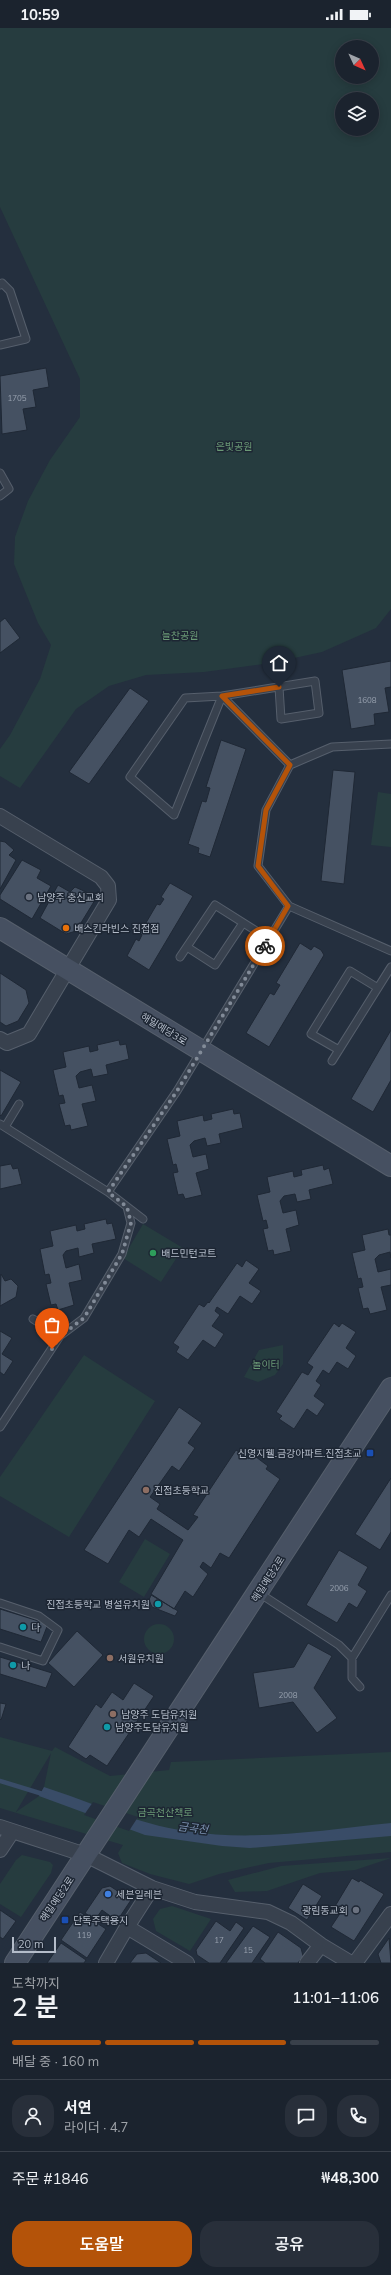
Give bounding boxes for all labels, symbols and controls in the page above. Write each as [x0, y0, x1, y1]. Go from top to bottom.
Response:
text: 10:59 [20, 5, 60, 24]
north arrow [335, 40, 379, 84]
map controls [335, 40, 379, 136]
button: layers [335, 92, 379, 136]
house number: 1705 [7, 393, 27, 403]
park label: 은빛공원 [216, 440, 252, 453]
park label: 늘찬공원 [162, 629, 198, 642]
pin [262, 646, 296, 687]
icon: home [268, 652, 290, 674]
house number: 1608 [357, 695, 377, 705]
place label: 남양주 충신교회 [37, 891, 104, 904]
marker: 남양주 충신교회 [24, 892, 34, 902]
place label: 배스킨라빈스 진접점 [74, 922, 159, 935]
marker: 배스킨라빈스 진접점 [61, 923, 71, 933]
courier [245, 926, 285, 966]
icon: bike [254, 935, 276, 957]
street label: 해밀예당3로 [138, 1010, 190, 1048]
place label: 배드민턴코트 [161, 1247, 216, 1260]
marker: 배드민턴코트 [148, 1248, 158, 1258]
pin [35, 1308, 69, 1349]
icon: bag [41, 1314, 63, 1336]
park label: 놀이터 [252, 1358, 280, 1371]
place label: 신영지웰.금강아파트.진접초교 [238, 1447, 362, 1460]
marker: 신영지웰.금강아파트.진접초교 [365, 1448, 375, 1458]
place label: 진접초등학교 [154, 1484, 209, 1497]
marker: 진접초등학교 [141, 1485, 151, 1495]
street label: 해밀예당2로 [248, 1554, 288, 1604]
house number: 2006 [329, 1583, 349, 1593]
place label: 진접초등학교 병설유치원 [46, 1598, 150, 1611]
marker: 진접초등학교 병설유치원 [153, 1599, 163, 1609]
place label: 다 [31, 1621, 41, 1634]
marker: 다 [18, 1622, 28, 1632]
place label: 서원유치원 [118, 1652, 164, 1665]
marker: 서원유치원 [105, 1653, 115, 1663]
place label: 나 [21, 1659, 31, 1672]
marker: 나 [8, 1660, 18, 1670]
house number: 2008 [278, 1690, 298, 1700]
place label: 남양주 도담유치원 [121, 1708, 197, 1721]
marker: 남양주 도담유치원 [108, 1709, 118, 1719]
place label: 남양주도담유치원 [115, 1721, 189, 1734]
marker: 남양주도담유치원 [102, 1722, 112, 1732]
park label: 금곡천산책로 [137, 1806, 193, 1819]
water label: 금곡천 [177, 1819, 211, 1837]
street label: 해밀예당2로 [37, 1874, 77, 1924]
place label: 세븐일레븐 [116, 1888, 162, 1901]
marker: 세븐일레븐 [103, 1889, 113, 1899]
place label: 광림동교회 [302, 1904, 348, 1917]
marker: 광림동교회 [351, 1905, 361, 1915]
place label: 단독주택용지 [73, 1914, 128, 1927]
marker: 단독주택용지 [60, 1915, 70, 1925]
house number: 119 [77, 1930, 91, 1940]
scale bar [12, 1935, 56, 1954]
house number: 17 [214, 1935, 224, 1945]
text: 20 m [18, 1937, 44, 1951]
house number: 15 [243, 1945, 253, 1955]
text: 도착까지 [12, 1975, 60, 1991]
text: 11:01–11:06 [292, 1988, 379, 2007]
text: 2 분 [12, 1990, 58, 2023]
text: 배달 중 · 160 m [12, 2053, 99, 2069]
button: person [12, 2095, 54, 2137]
button: chat [285, 2095, 327, 2137]
button: phone [337, 2095, 379, 2137]
text: 서연 [64, 2098, 92, 2117]
text: 라이더 · 4.7 [64, 2119, 128, 2135]
text: ₩48,300 [321, 2168, 379, 2187]
text: 주문 #1846 [12, 2169, 89, 2188]
button: 도움말 [12, 2221, 192, 2267]
button: 공유 [200, 2221, 379, 2267]

